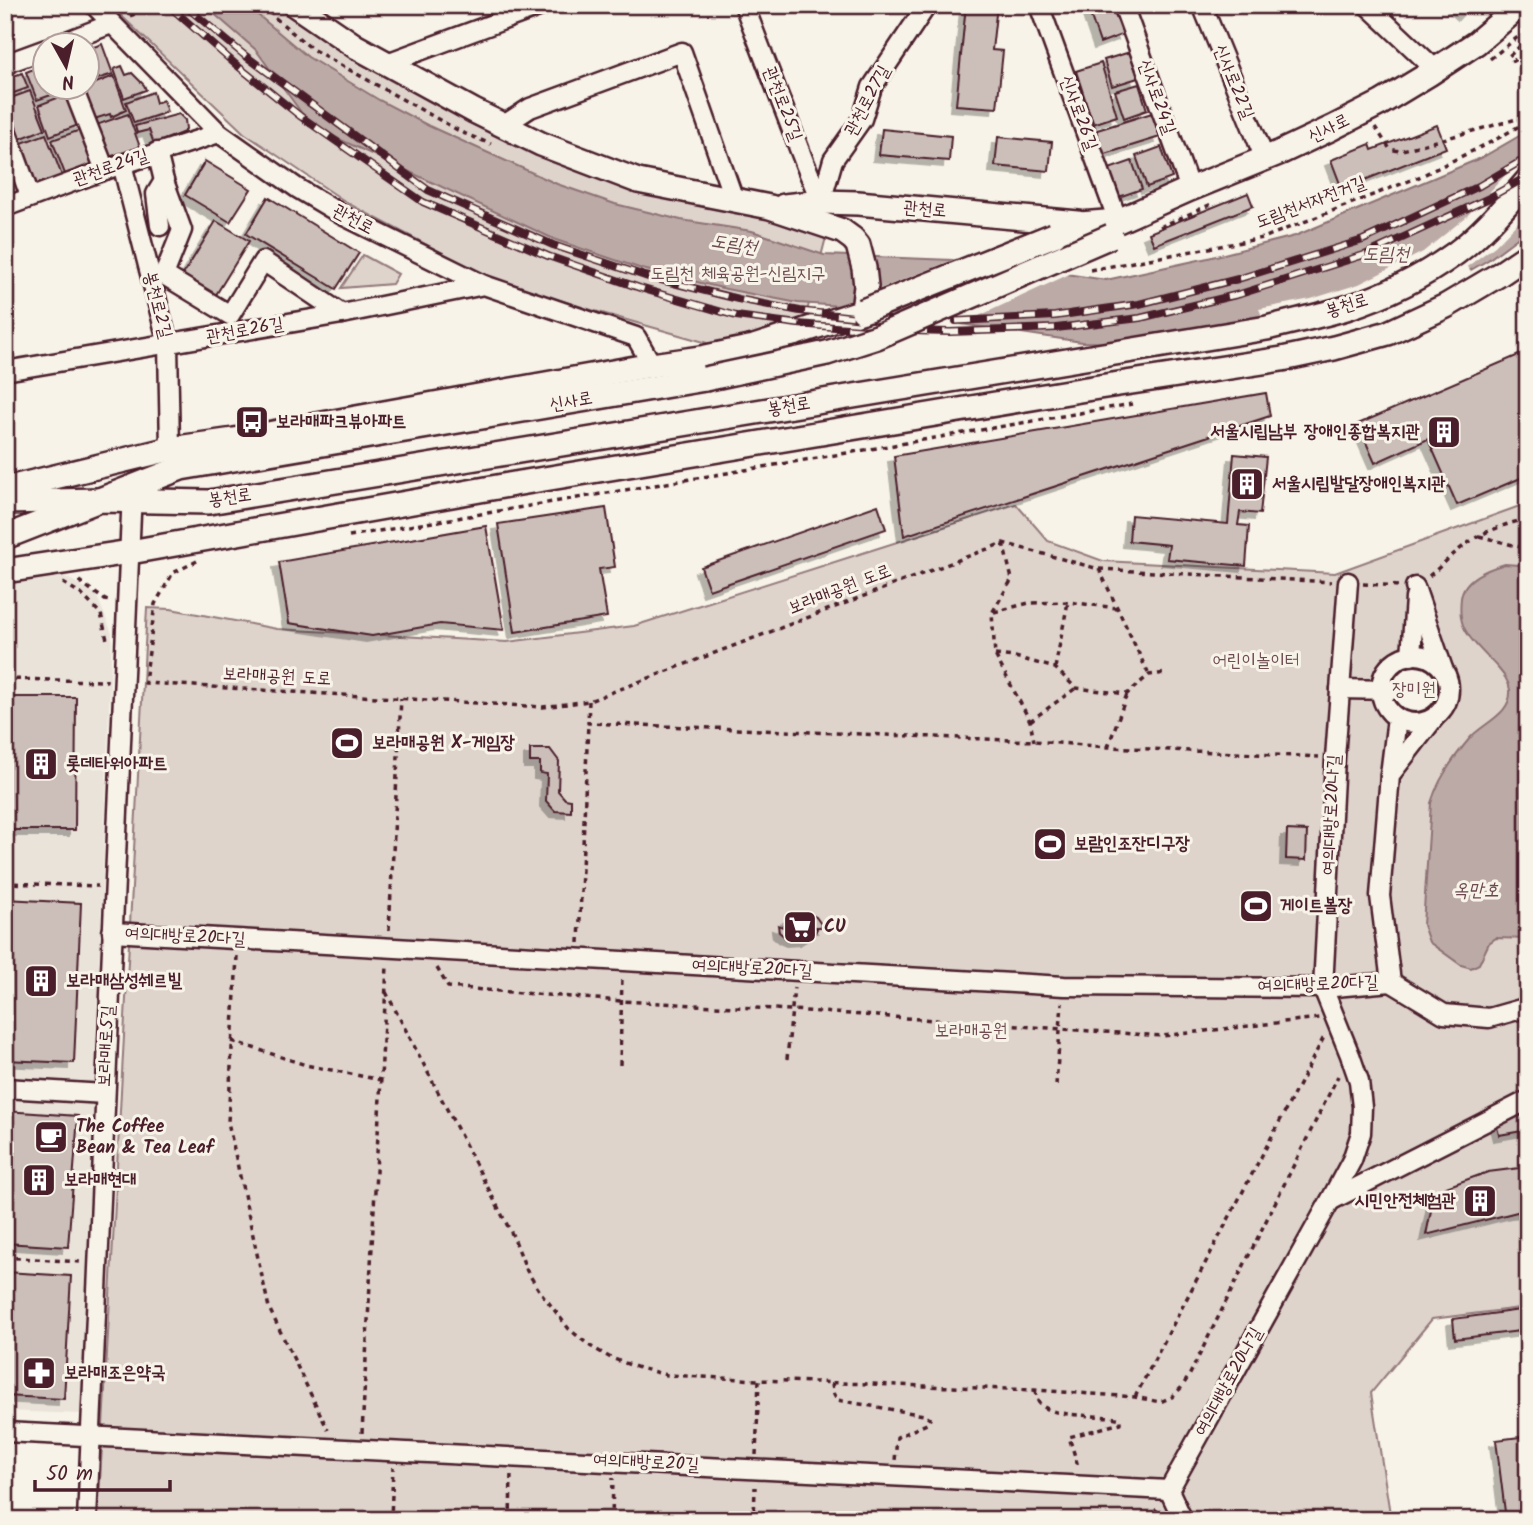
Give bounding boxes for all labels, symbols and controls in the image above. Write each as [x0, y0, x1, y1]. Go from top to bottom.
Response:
north arrow [32, 32, 102, 102]
street label: 신사로22길 [1205, 40, 1261, 124]
street label: 신사로24길 [1129, 55, 1183, 139]
street label: 관천로27길 [837, 60, 899, 142]
street label: 관천로25길 [754, 62, 810, 146]
text: N [60, 65, 76, 97]
street label: 신사로26길 [1051, 71, 1105, 155]
street label: 신사로 [1303, 106, 1355, 152]
street label: 관천로24길 [69, 141, 153, 194]
street label: 도림천서자전거길 [1252, 169, 1371, 237]
street label: 관천로 [902, 194, 948, 226]
street label: 관천로 [327, 197, 379, 243]
water label: 도림천 [709, 227, 761, 264]
water label: 도림천 [1363, 240, 1411, 270]
park label: 도림천 체육공원-신림지구 [651, 260, 825, 289]
street label: 봉천로2길 [135, 268, 179, 342]
street label: 봉천로 [1322, 286, 1372, 326]
street label: 관천로26길 [204, 310, 287, 352]
street label: 신사로 [547, 384, 595, 420]
street label: 봉천로 [765, 389, 813, 425]
bus stop icon: 보라매파크뷰아파트 [233, 403, 271, 441]
place label: 보라매파크뷰아파트 [276, 408, 406, 437]
building icon: 서울시립남부 장애인종합복지관 [1425, 413, 1463, 451]
place label: 서울시립남부 장애인종합복지관 [1210, 418, 1421, 447]
building icon: 서울시립발달장애인복지관 [1228, 465, 1266, 503]
place label: 서울시립발달장애인복지관 [1272, 470, 1446, 499]
street label: 봉천로 [206, 481, 254, 515]
street label: 보라매공원 도로 [784, 557, 896, 623]
park label: 어린이놀이터 [1213, 647, 1299, 676]
street label: 보라매공원 도로 [222, 660, 332, 694]
park label: 장미원 [1392, 676, 1436, 705]
sports icon: 보라매공원 X-게임장 [328, 724, 366, 762]
place label: 보라매공원 X-게임장 [372, 729, 515, 758]
building icon: 롯데타워아파트 [22, 745, 60, 783]
place label: 롯데타워아파트 [66, 750, 167, 779]
street label: 여의대방로20나길 [1314, 753, 1350, 876]
sports icon: 보람인조잔디구장 [1031, 825, 1069, 863]
place label: 보람인조잔디구장 [1074, 830, 1190, 859]
water label: 옥만호 [1453, 876, 1499, 906]
sports icon: 게이트볼장 [1237, 887, 1275, 925]
place label: 게이트볼장 [1280, 892, 1353, 921]
supermarket icon: CU [781, 908, 819, 946]
place label: CU [824, 913, 846, 942]
street label: 여의대방로20다길 [124, 919, 247, 955]
street label: 여의대방로20다길 [691, 951, 814, 987]
building icon: 보라매삼성쉐르빌 [22, 962, 60, 1000]
place label: 보라매삼성쉐르빌 [66, 967, 182, 996]
street label: 여의대방로20다길 [1257, 968, 1379, 1002]
street label: 보라매로5길 [90, 1004, 124, 1088]
park label: 보라매공원 [935, 1017, 1007, 1046]
place label: The Coffee Bean & Tea Leaf [76, 1113, 216, 1163]
cafe icon: The Coffee Bean & Tea Leaf [32, 1118, 70, 1156]
building icon: 보라매현대 [20, 1161, 58, 1199]
place label: 보라매현대 [64, 1166, 136, 1195]
building icon: 시민안전체험관 [1461, 1182, 1499, 1220]
place label: 시민안전체험관 [1355, 1187, 1457, 1216]
street label: 여의대방로20나길 [1187, 1322, 1271, 1442]
pharmacy icon: 보라매조은약국 [20, 1354, 58, 1392]
place label: 보라매조은약국 [64, 1359, 165, 1388]
street label: 여의대방로20길 [592, 1446, 700, 1480]
scale bar [35, 1448, 170, 1492]
text: 50 m [46, 1458, 93, 1491]

